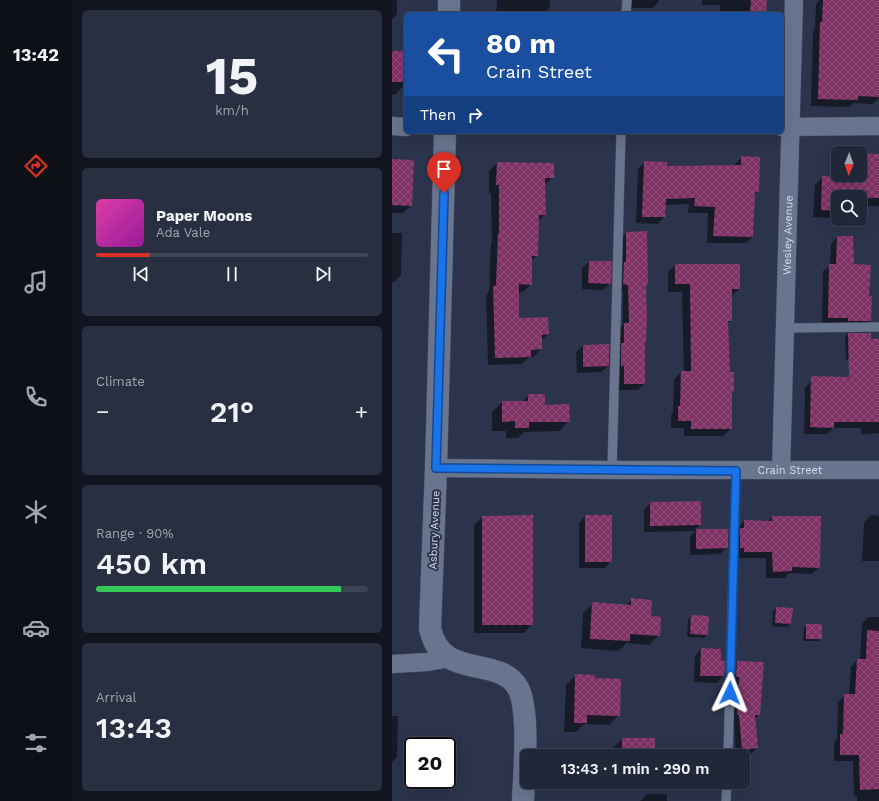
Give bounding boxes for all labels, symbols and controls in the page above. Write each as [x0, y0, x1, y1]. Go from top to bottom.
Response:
text: 80 m [486, 27, 556, 60]
icon: left [420, 28, 472, 80]
text: 13:42 [13, 44, 59, 65]
text: 15 [206, 46, 258, 107]
text: Crain Street [486, 61, 592, 82]
text: km/h [215, 103, 249, 118]
icon: right [464, 104, 486, 126]
text: Then [420, 106, 456, 124]
north arrow [831, 146, 867, 182]
map controls [831, 146, 867, 226]
icon: directions [22, 152, 50, 180]
pin [427, 152, 461, 193]
icon: arrive [433, 158, 455, 180]
button: search [831, 190, 867, 226]
street label: Wesley Avenue [780, 195, 796, 275]
text: Paper Moons [156, 207, 252, 225]
text: Ada Vale [156, 225, 210, 240]
icon: previous [130, 263, 152, 285]
icon: pause [221, 263, 243, 285]
icon: next [312, 263, 334, 285]
icon: music [22, 268, 50, 296]
text: Climate [96, 374, 145, 389]
icon: phone [22, 383, 50, 411]
text: 21° [210, 394, 254, 429]
text: − [96, 399, 109, 424]
text: + [355, 399, 368, 424]
street label: Crain Street [758, 464, 823, 477]
street label: Asbury Avenue [427, 490, 442, 570]
icon: climate [22, 498, 50, 526]
text: Range · 90% [96, 526, 174, 541]
text: 450 km [96, 546, 207, 581]
icon: car [22, 614, 50, 642]
position arrow [709, 672, 751, 714]
text: Arrival [96, 690, 137, 705]
text: 13:43 [96, 710, 172, 745]
icon: filters [22, 729, 50, 757]
speed limit sign: 20 [404, 737, 456, 789]
text: 13:43 · 1 min · 290 m [561, 760, 709, 778]

